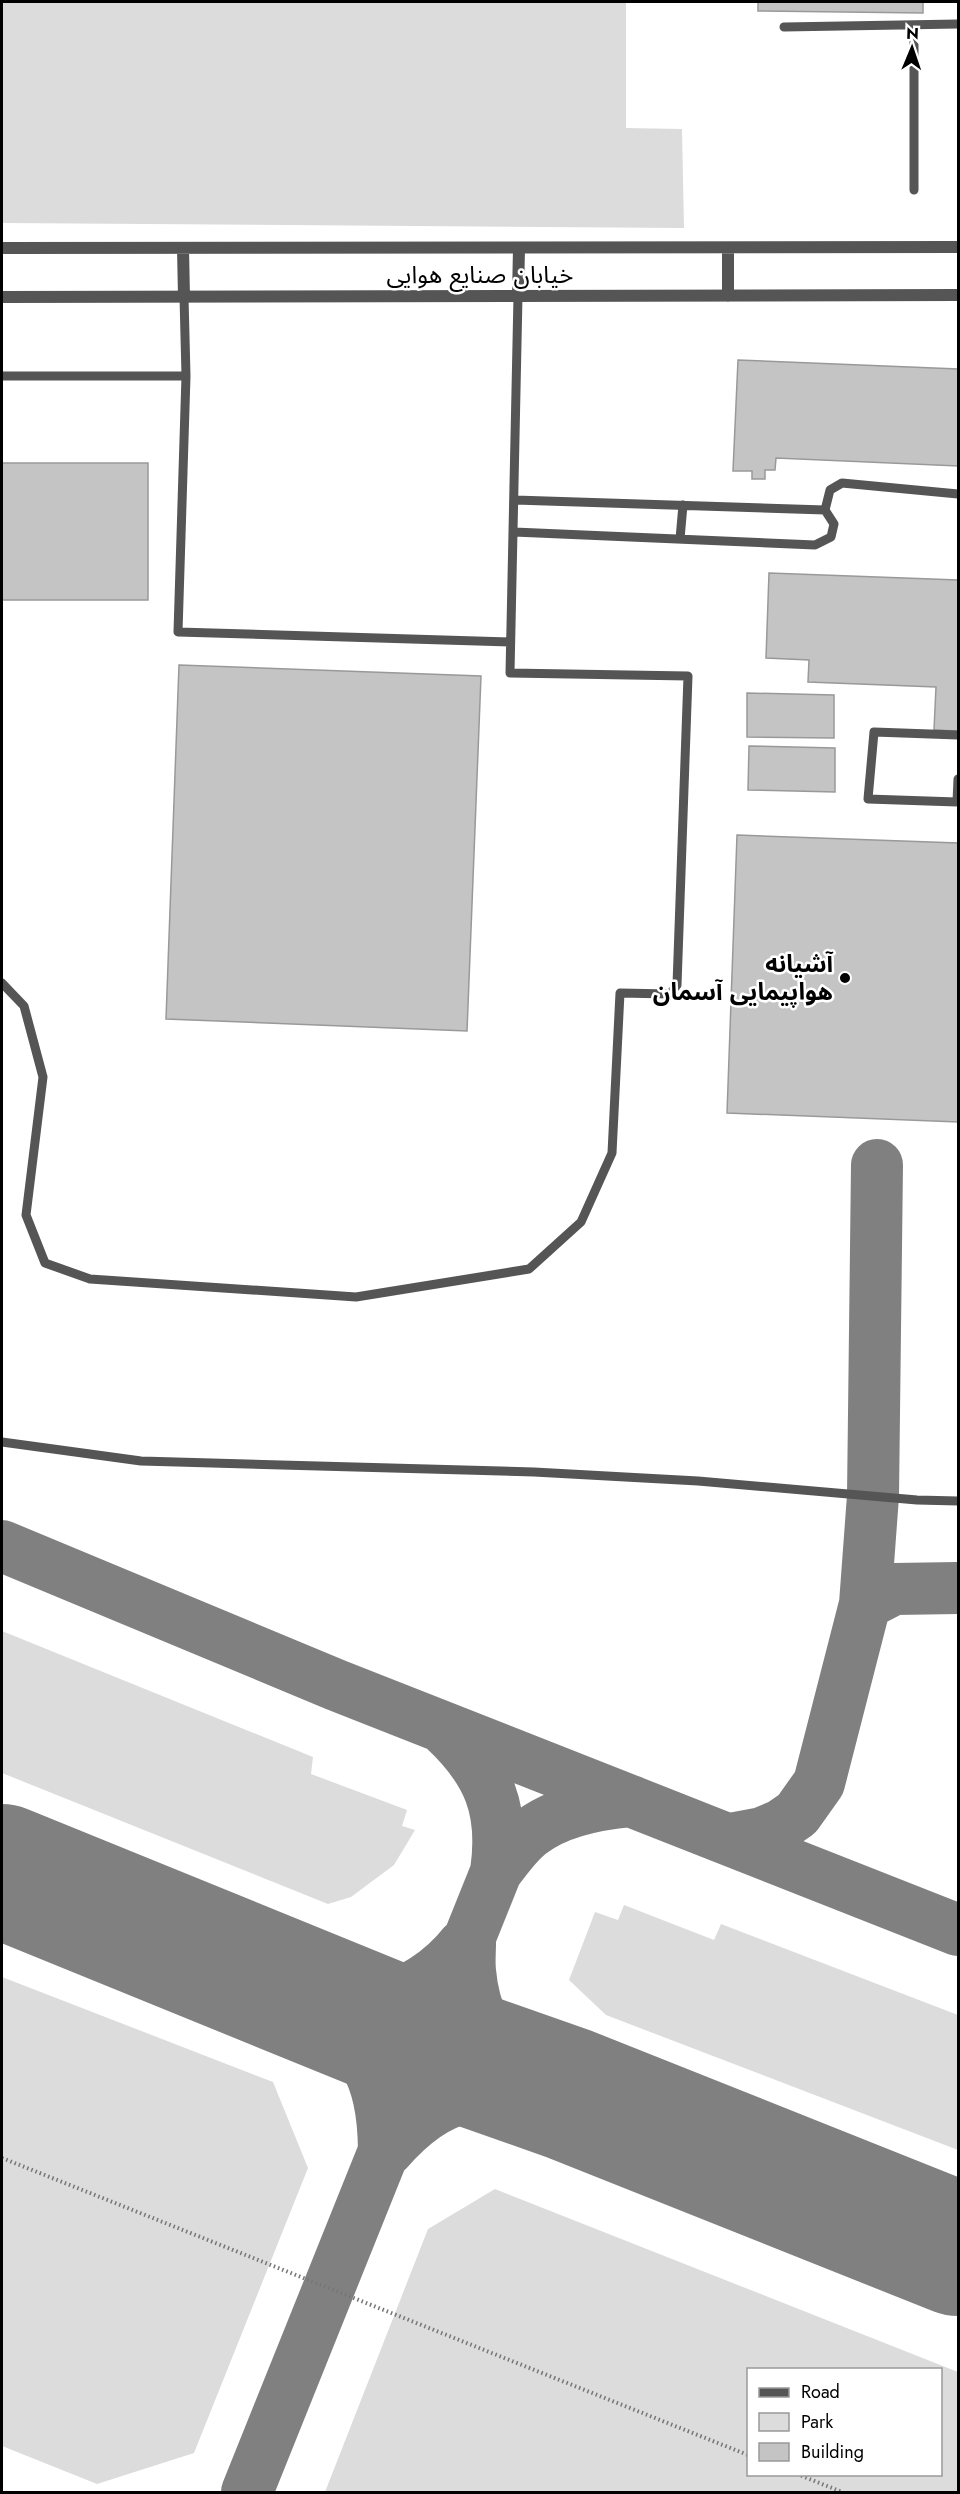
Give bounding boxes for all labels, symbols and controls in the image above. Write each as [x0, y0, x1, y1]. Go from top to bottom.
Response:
north arrow [882, 18, 942, 78]
text: N [906, 22, 919, 45]
street label: خیابان صنایع هوایی [387, 257, 573, 292]
place label: آشیانه هواپیمایی آسمان [653, 946, 834, 1009]
marker: آشیانه هواپیمایی آسمان [838, 971, 852, 985]
legend [747, 2368, 942, 2476]
text: Road [801, 2379, 840, 2405]
text: Park [801, 2409, 833, 2435]
text: Building [801, 2439, 864, 2465]

